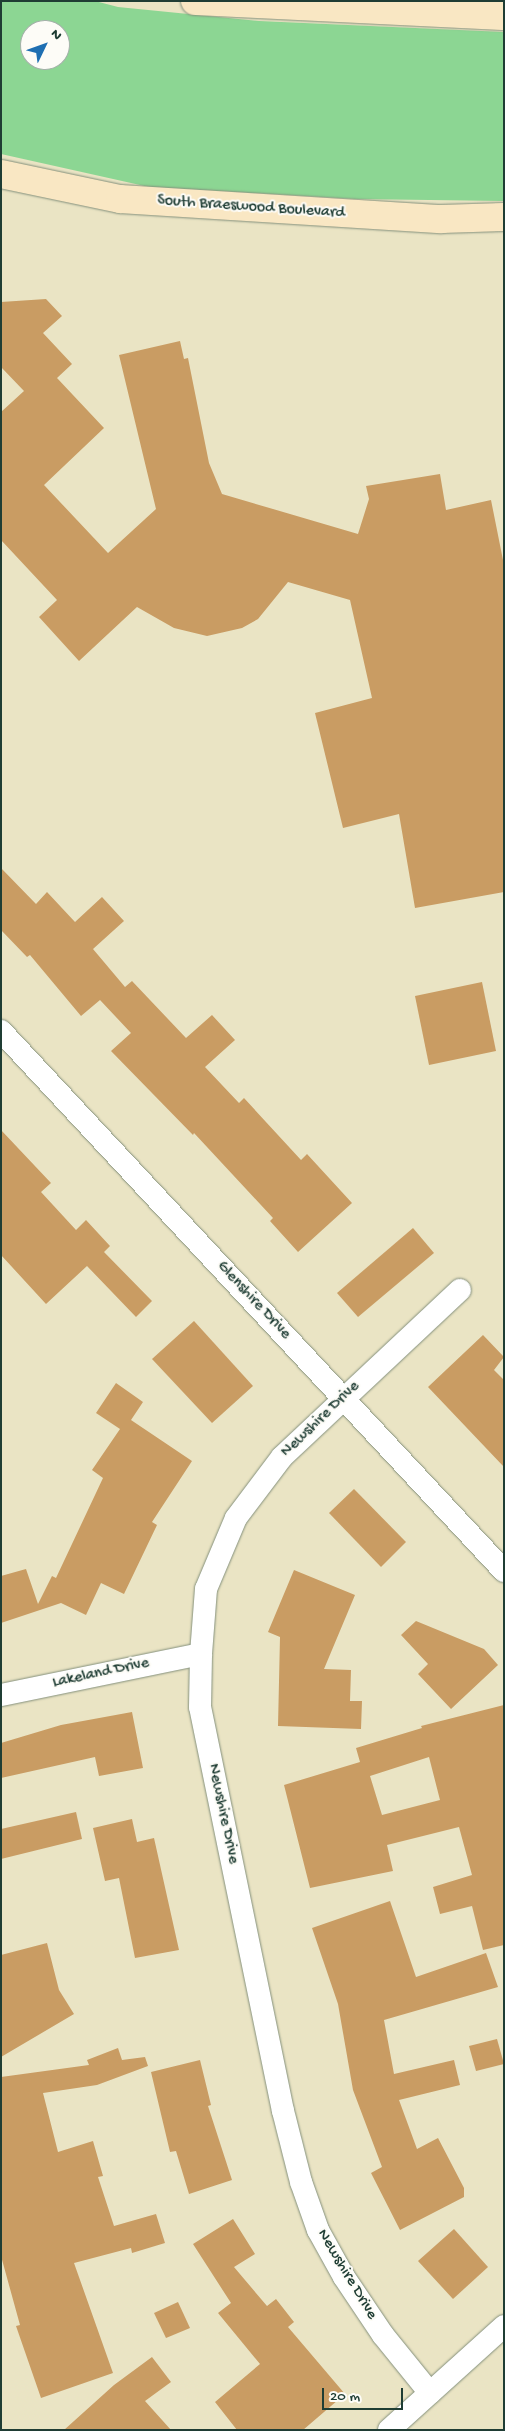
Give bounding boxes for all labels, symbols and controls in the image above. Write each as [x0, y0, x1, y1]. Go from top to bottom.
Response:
north arrow [20, 20, 70, 70]
text: N [46, 26, 65, 44]
street label: South Braeswood Boulevard [157, 192, 345, 224]
street label: Glenshire Drive [212, 1258, 294, 1344]
street label: Newshire Drive [278, 1378, 364, 1462]
street label: Lakeland Drive [51, 1654, 151, 1694]
street label: Newshire Drive [202, 1762, 242, 1866]
street label: Newshire Drive [312, 2226, 380, 2324]
scale bar [325, 2378, 406, 2410]
text: 20 m [330, 2388, 360, 2406]

